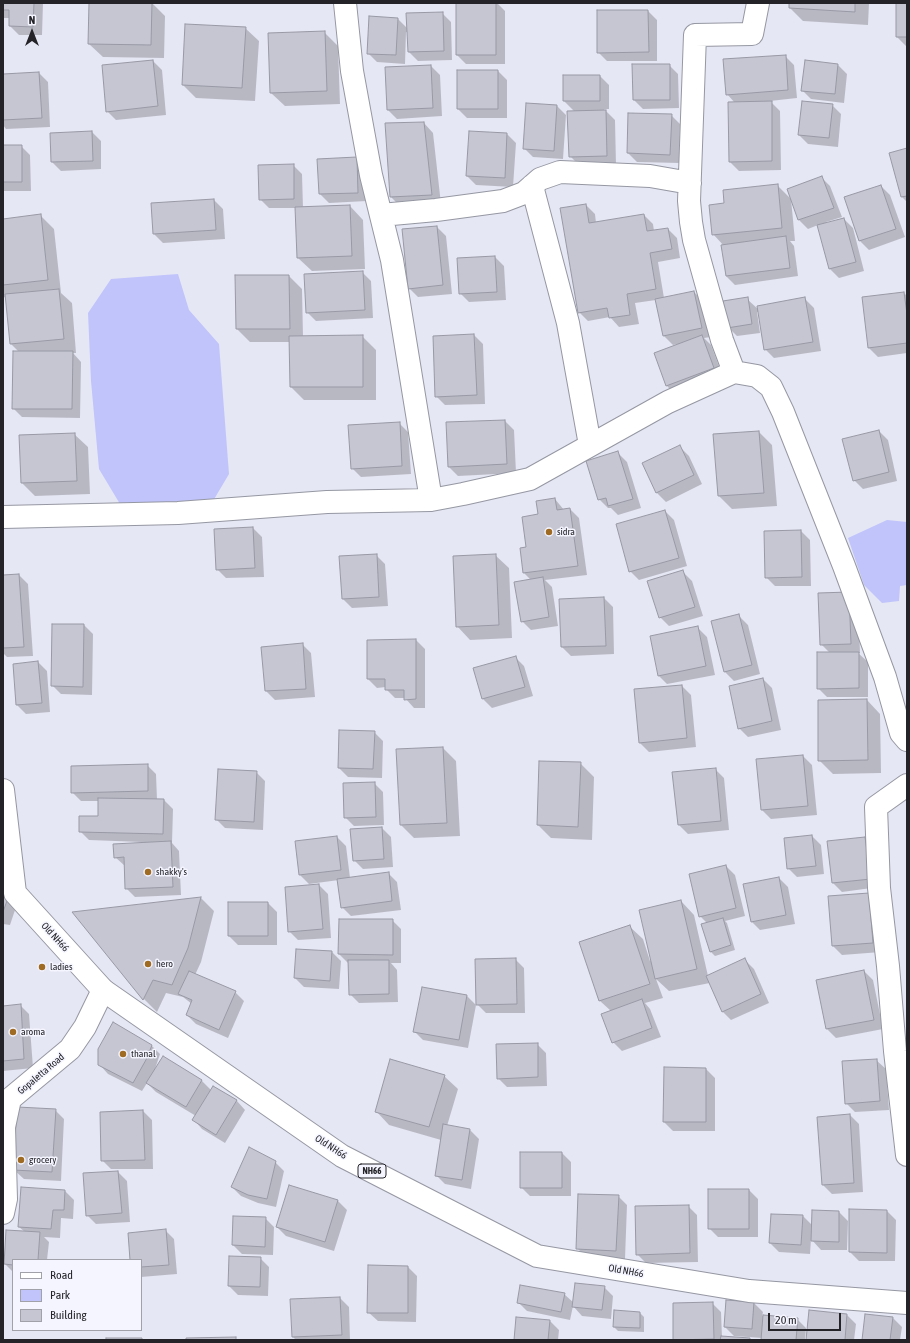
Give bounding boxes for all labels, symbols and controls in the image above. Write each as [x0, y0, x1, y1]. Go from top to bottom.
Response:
north arrow [12, 12, 52, 52]
text: N [29, 14, 35, 26]
place label: sidra [557, 526, 575, 538]
marker: sidra [544, 527, 554, 537]
place label: shakky's [156, 866, 187, 878]
marker: shakky's [143, 867, 153, 877]
street label: Old NH66 [39, 920, 71, 954]
place label: hero [156, 958, 173, 970]
marker: hero [143, 959, 153, 969]
place label: ladies [50, 961, 72, 973]
marker: ladies [37, 962, 47, 972]
place label: aroma [21, 1026, 45, 1038]
marker: aroma [8, 1027, 18, 1037]
place label: thanal [131, 1048, 156, 1060]
marker: thanal [118, 1049, 128, 1059]
street label: Gopaletta Road [15, 1051, 67, 1097]
street label: Old NH66 [313, 1132, 349, 1162]
place label: grocery [29, 1154, 56, 1166]
marker: grocery [16, 1155, 26, 1165]
road number: NH66 [358, 1164, 386, 1178]
legend [12, 1259, 142, 1331]
street label: Old NH66 [607, 1262, 645, 1280]
text: Road [50, 1268, 73, 1282]
text: Park [50, 1288, 70, 1302]
scale bar [770, 1305, 843, 1331]
text: Building [50, 1308, 87, 1322]
text: 20 m [775, 1313, 797, 1327]

